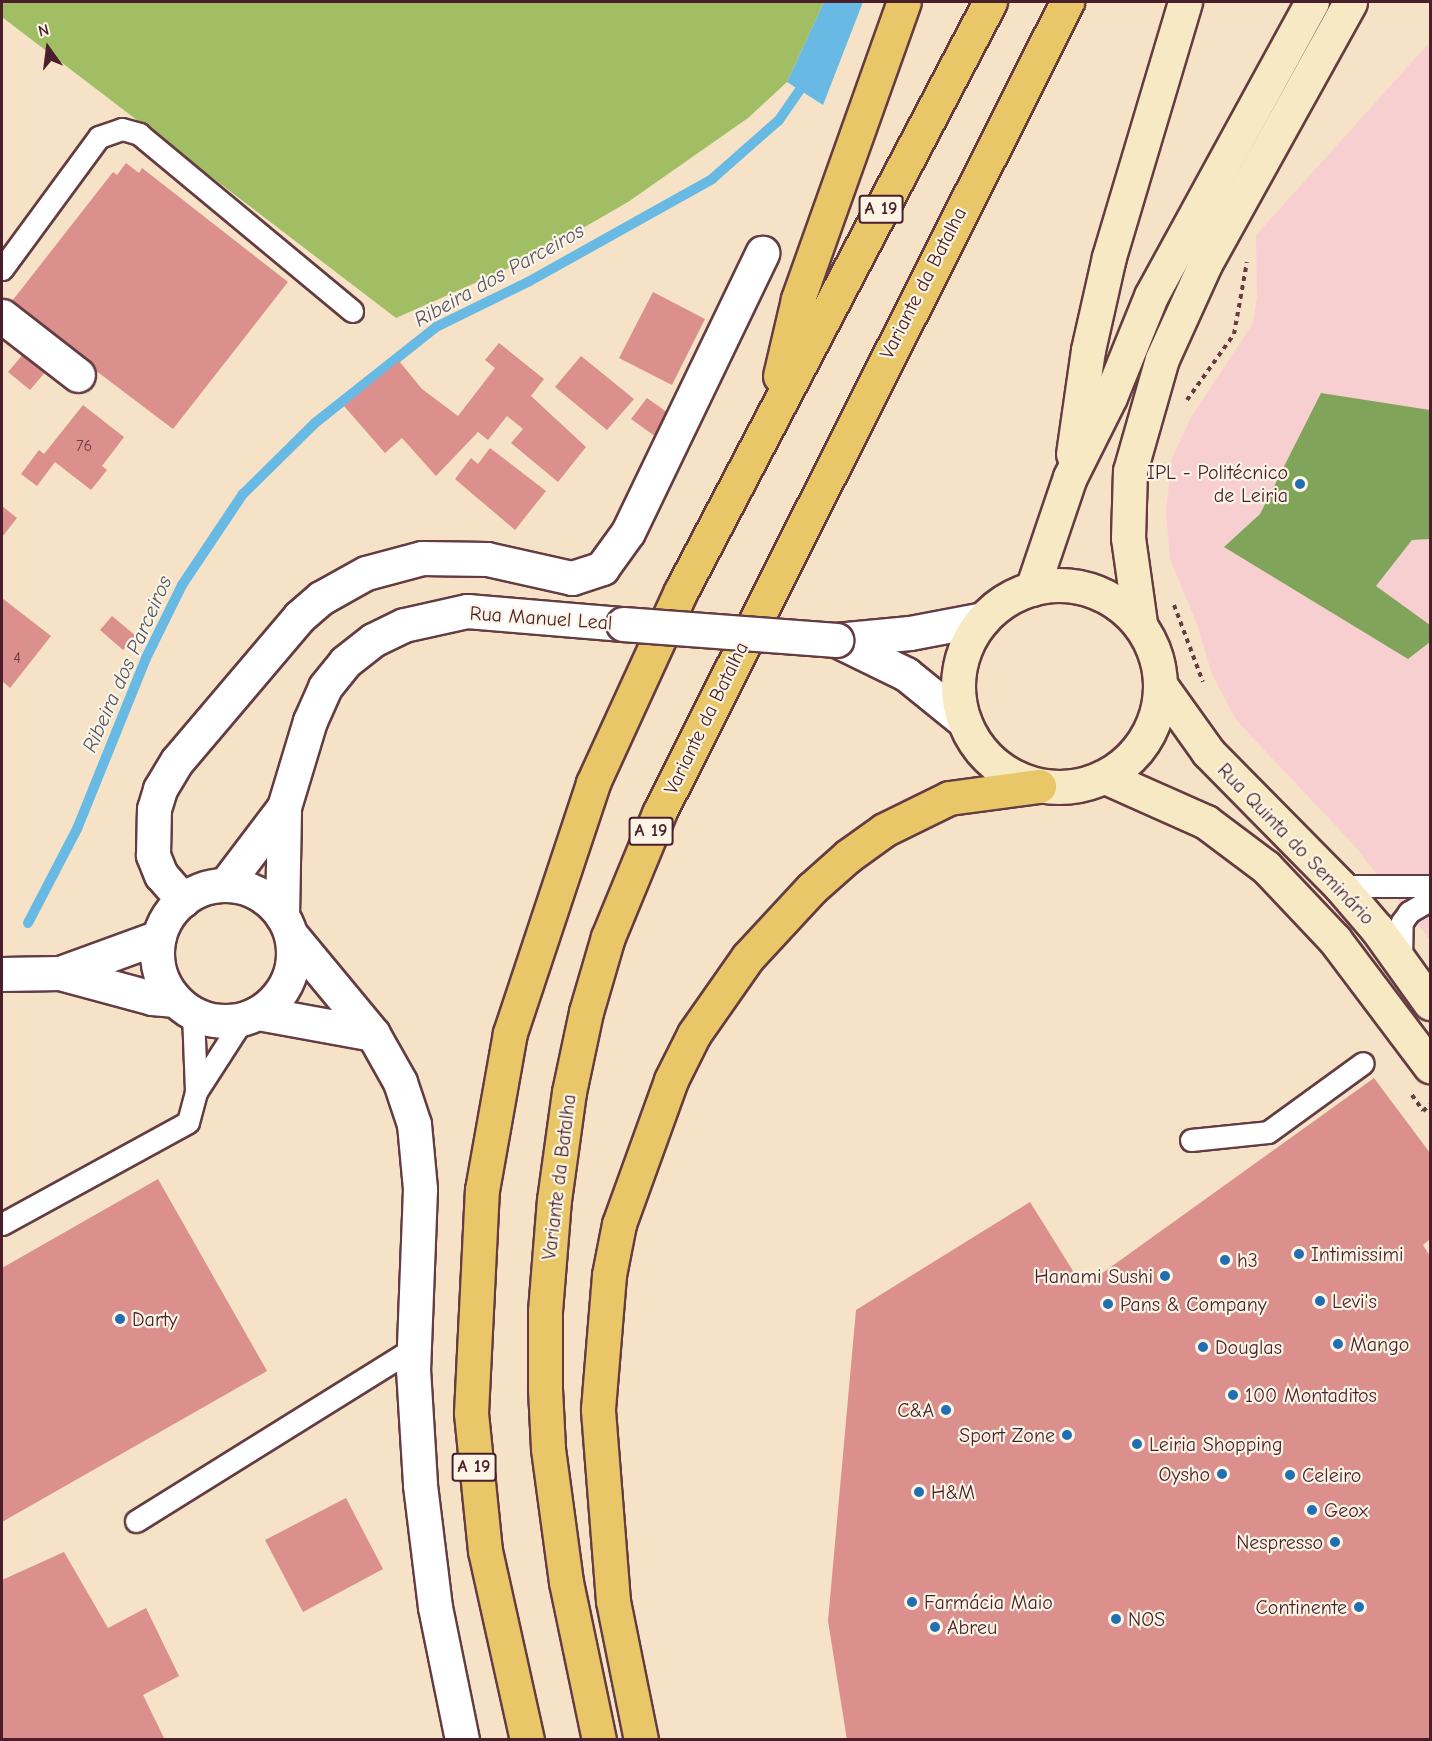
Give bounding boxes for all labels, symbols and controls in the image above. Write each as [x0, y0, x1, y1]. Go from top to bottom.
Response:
north arrow [18, 18, 78, 78]
text: N [36, 21, 51, 41]
road number: A 19 [858, 194, 904, 224]
street label: Variante da Batalha [874, 203, 972, 363]
water label: Ribeira dos Parceiros [410, 218, 588, 332]
house number: 76 [76, 436, 92, 456]
place label: IPL - Politécnico de Leiria [1147, 460, 1288, 507]
marker: IPL - Politécnico de Leiria [1293, 477, 1307, 491]
water label: Ribeira dos Parceiros [77, 572, 177, 756]
street label: Rua Manuel Leal [469, 601, 613, 635]
street label: Variante da Batalha [659, 638, 753, 798]
house number: 4 [13, 648, 21, 668]
street label: Rua Quinta do Seminário [1212, 758, 1380, 930]
road number: A 19 [628, 816, 674, 846]
street label: Variante da Batalha [537, 1093, 581, 1261]
place label: Intimissimi [1311, 1242, 1403, 1266]
marker: Intimissimi [1292, 1247, 1306, 1261]
place label: h3 [1237, 1248, 1258, 1272]
marker: h3 [1218, 1253, 1232, 1267]
place label: Hanami Sushi [1034, 1264, 1153, 1288]
marker: Hanami Sushi [1158, 1269, 1172, 1283]
place label: Levi's [1332, 1289, 1377, 1313]
place label: Pans & Company [1120, 1292, 1267, 1316]
marker: Levi's [1313, 1294, 1327, 1308]
marker: Pans & Company [1101, 1297, 1115, 1311]
place label: Darty [132, 1307, 177, 1331]
marker: Darty [113, 1312, 127, 1326]
place label: Mango [1350, 1332, 1409, 1356]
place label: Douglas [1215, 1335, 1282, 1359]
marker: Mango [1331, 1337, 1345, 1351]
marker: Douglas [1196, 1340, 1210, 1354]
place label: 100 Montaditos [1245, 1383, 1377, 1407]
marker: 100 Montaditos [1226, 1388, 1240, 1402]
place label: C&A [897, 1398, 934, 1422]
marker: C&A [939, 1403, 953, 1417]
place label: Sport Zone [959, 1423, 1055, 1447]
marker: Sport Zone [1060, 1428, 1074, 1442]
place label: Leiria Shopping [1149, 1432, 1282, 1456]
marker: Leiria Shopping [1130, 1437, 1144, 1451]
road number: A 19 [452, 1452, 496, 1482]
place label: Oysho [1159, 1462, 1210, 1486]
place label: Celeiro [1302, 1463, 1361, 1487]
marker: Oysho [1215, 1467, 1229, 1481]
marker: Celeiro [1283, 1468, 1297, 1482]
place label: H&M [931, 1480, 975, 1504]
marker: H&M [912, 1485, 926, 1499]
place label: Geox [1324, 1498, 1368, 1522]
marker: Geox [1305, 1503, 1319, 1517]
place label: Nespresso [1236, 1530, 1323, 1554]
marker: Nespresso [1328, 1535, 1342, 1549]
place label: Farmácia Maio [924, 1590, 1053, 1614]
marker: Farmácia Maio [905, 1595, 919, 1609]
place label: Continente [1256, 1595, 1347, 1619]
marker: Continente [1352, 1600, 1366, 1614]
place label: NOS [1128, 1607, 1165, 1631]
marker: NOS [1109, 1612, 1123, 1626]
place label: Abreu [947, 1615, 997, 1639]
marker: Abreu [928, 1620, 942, 1634]

